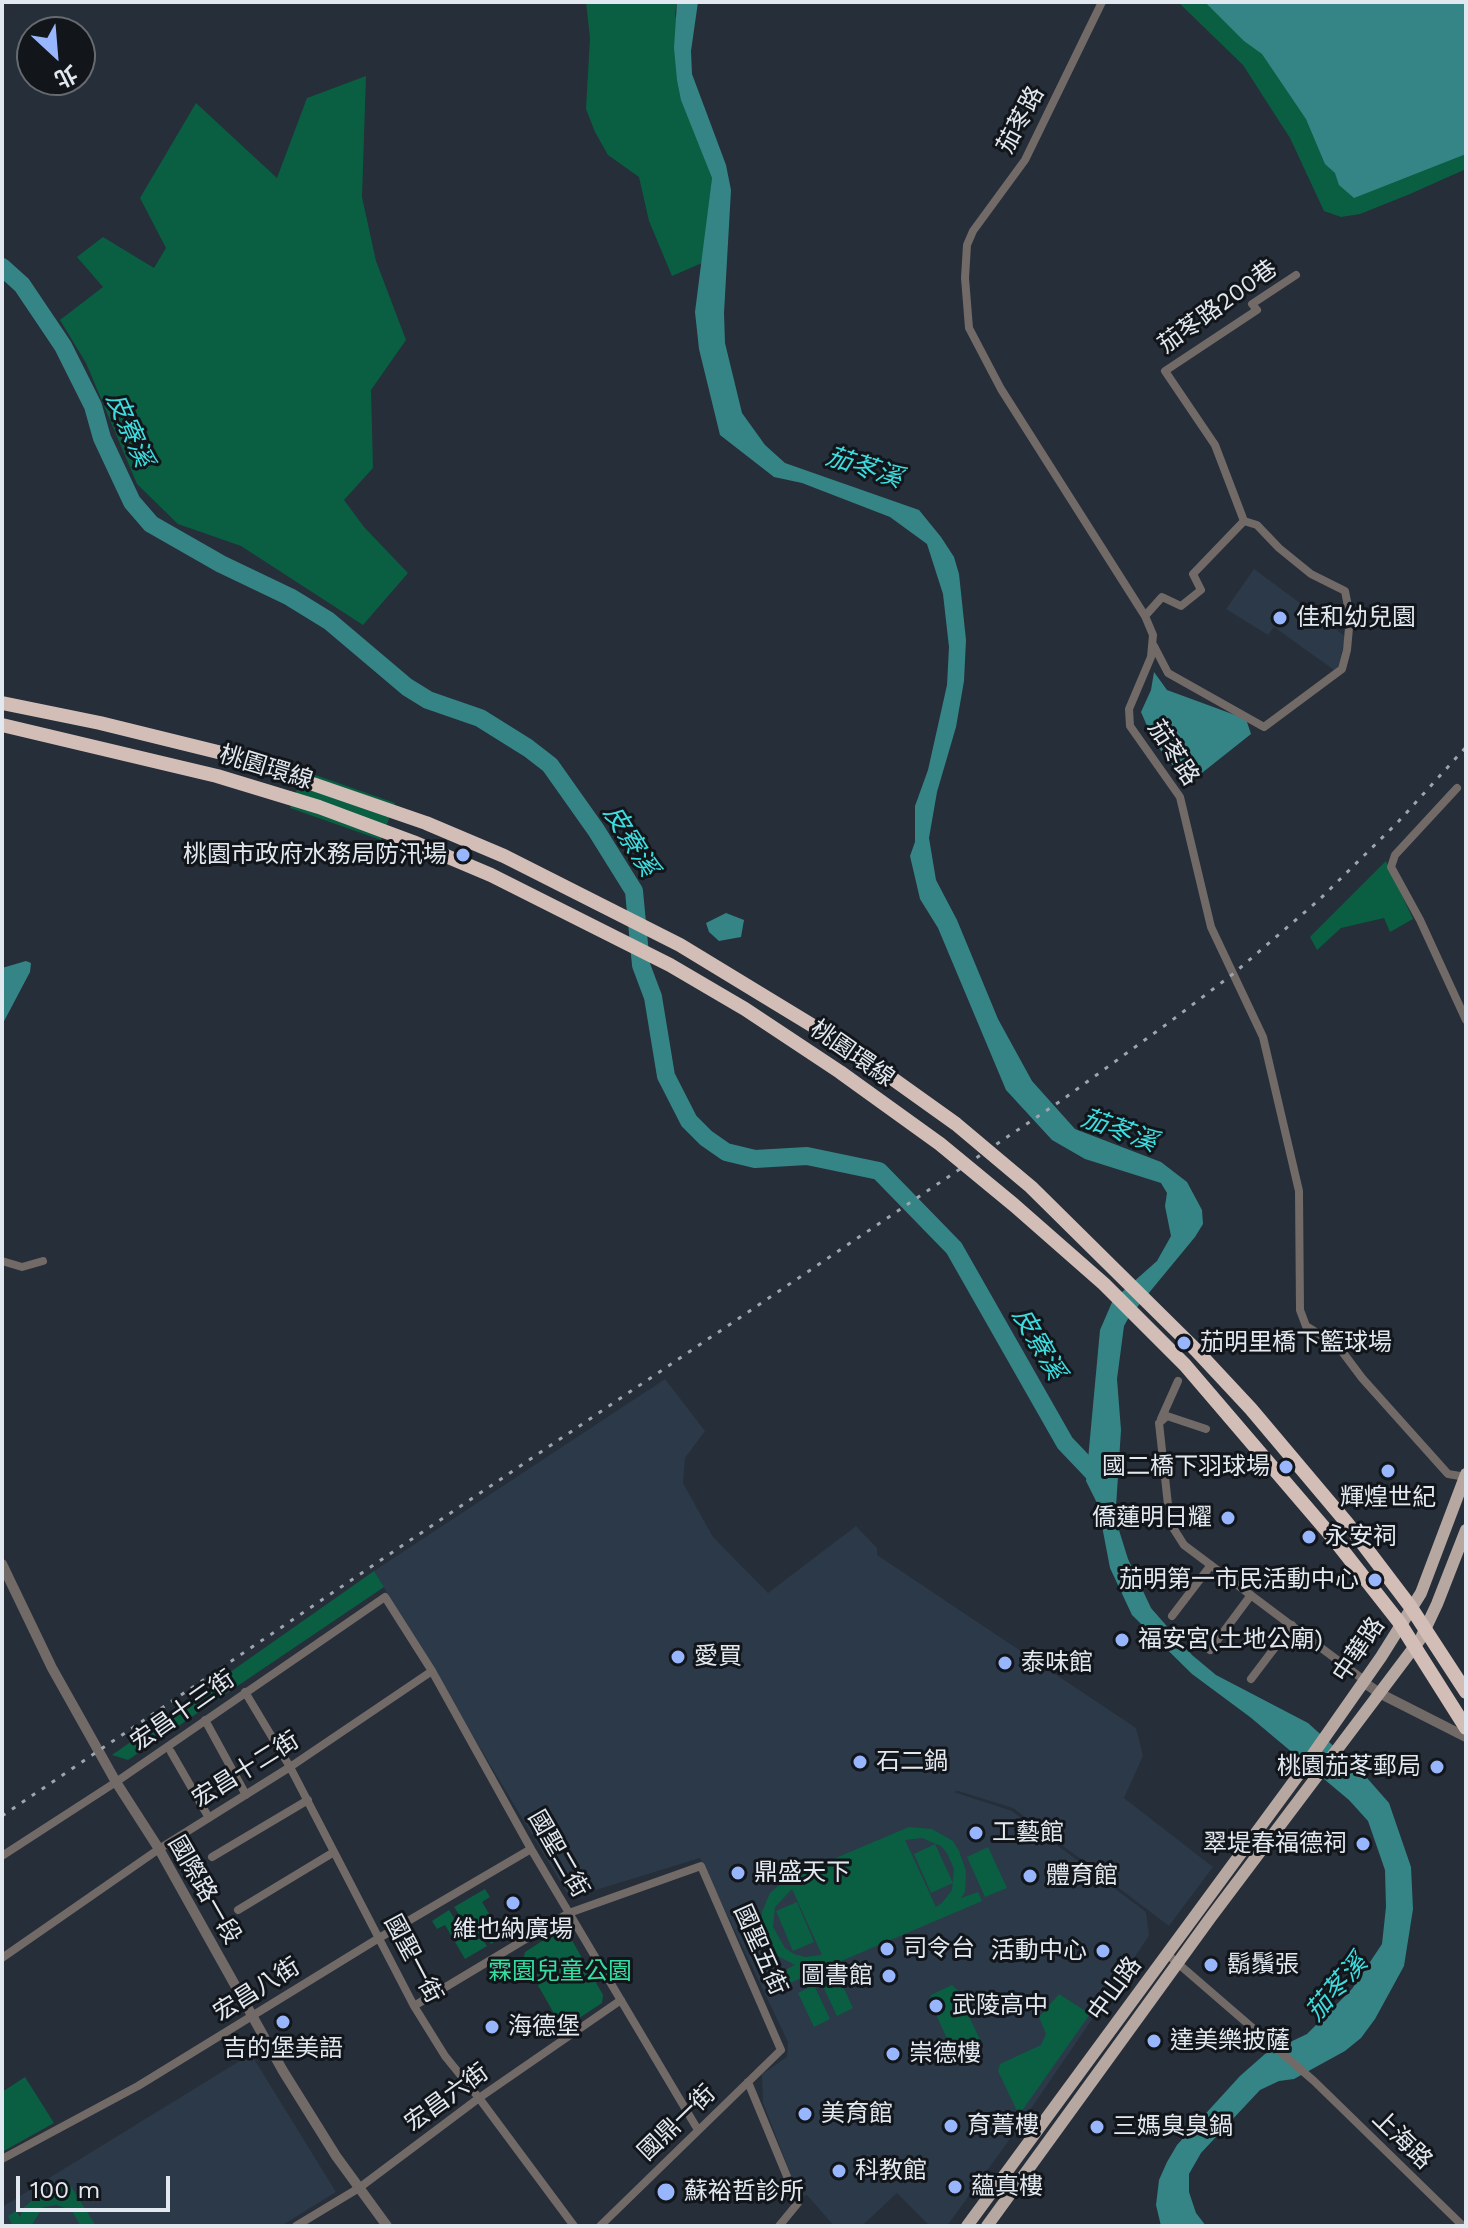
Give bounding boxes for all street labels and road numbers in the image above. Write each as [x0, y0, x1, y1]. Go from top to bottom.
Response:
street label: 茄苳路 [991, 81, 1051, 159]
street label: 茄苳路200巷 [1153, 254, 1283, 360]
street label: 茄苳路 [1141, 715, 1205, 791]
street label: 桃園環線 [216, 740, 316, 796]
street label: 桃園環線 [804, 1015, 900, 1093]
street label: 中華路 [1327, 1612, 1391, 1688]
street label: 宏昌十三街 [126, 1665, 240, 1757]
street label: 宏昌十二街 [187, 1726, 305, 1814]
street label: 國聖二街 [522, 1805, 594, 1903]
street label: 國際路一段 [162, 1831, 246, 1949]
street label: 國聖五街 [727, 1900, 793, 2000]
street label: 國聖一街 [378, 1910, 448, 2008]
street label: 中山路 [1082, 1951, 1148, 2027]
street label: 宏昌八街 [209, 1952, 305, 2028]
street label: 宏昌六街 [400, 2058, 494, 2138]
street label: 國鼎一街 [632, 2079, 722, 2167]
street label: 上海路 [1366, 2105, 1438, 2175]

